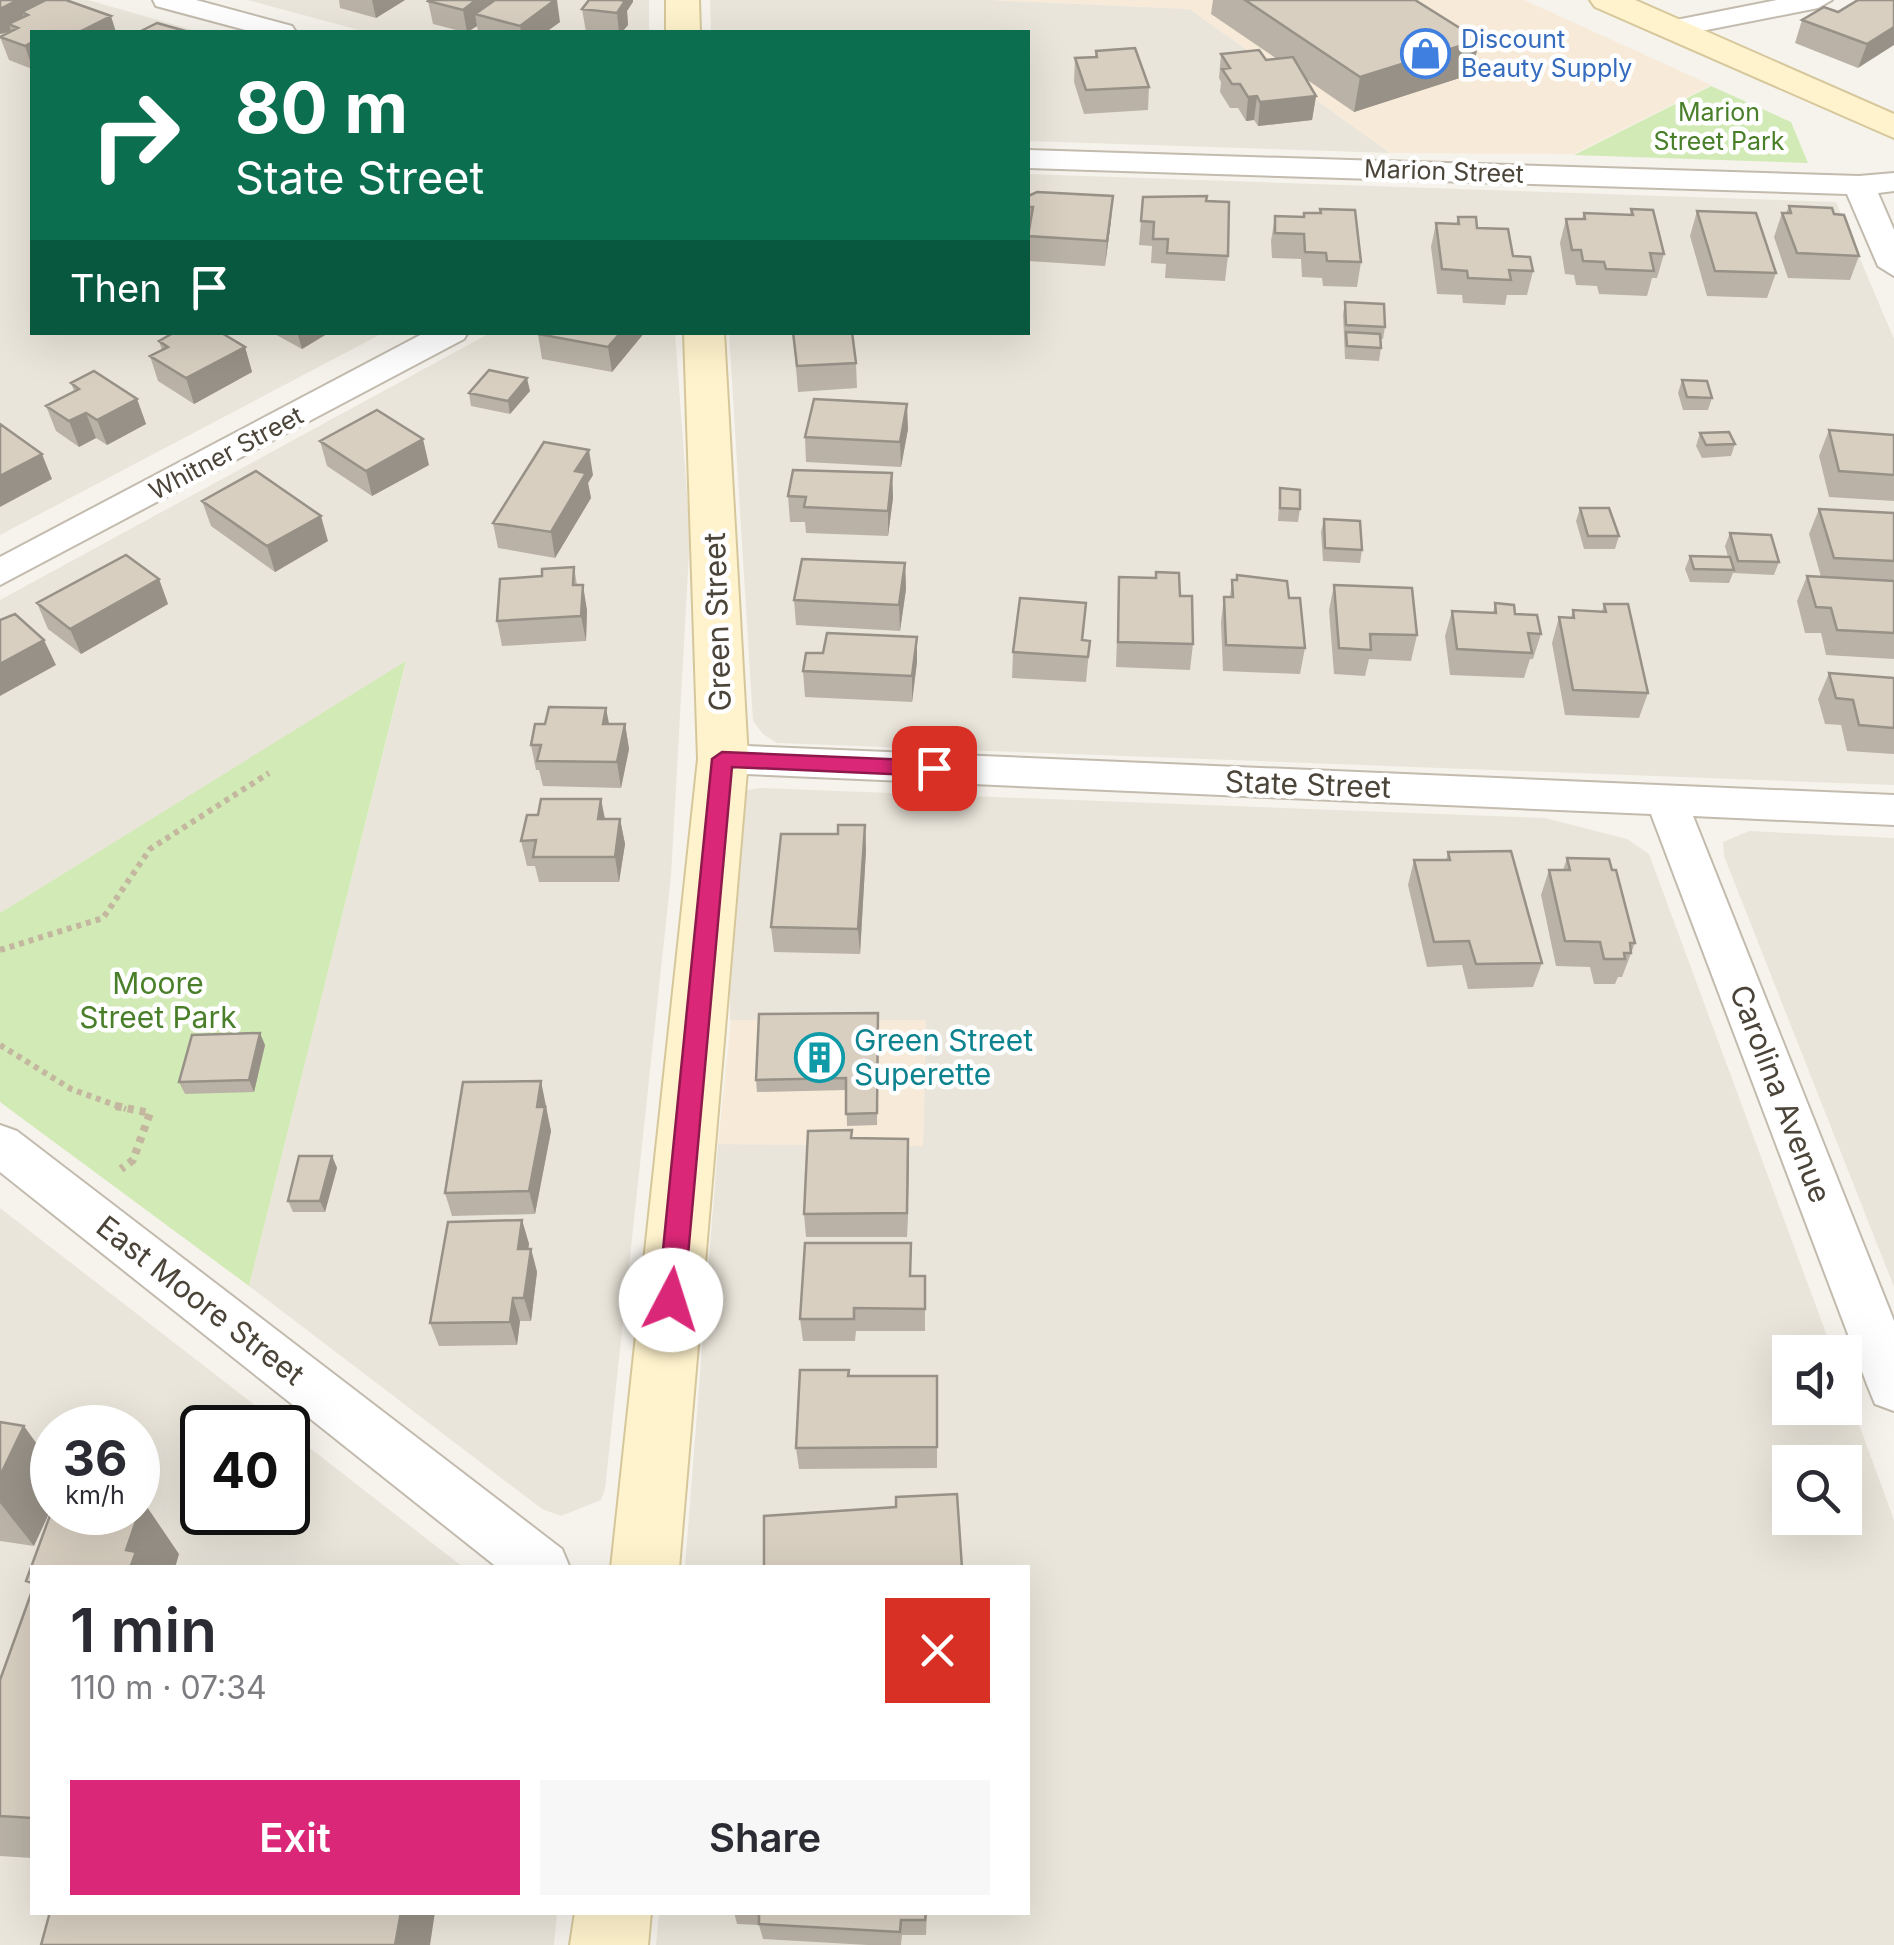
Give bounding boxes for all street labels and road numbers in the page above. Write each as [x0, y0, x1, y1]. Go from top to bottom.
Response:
street label: Marion Street [1364, 153, 1524, 189]
street label: Whitner Street [144, 400, 308, 506]
street label: Green Street [696, 532, 738, 712]
street label: State Street [1224, 763, 1392, 805]
street label: Carolina Avenue [1723, 980, 1839, 1208]
street label: East Moore Street [90, 1208, 312, 1393]

